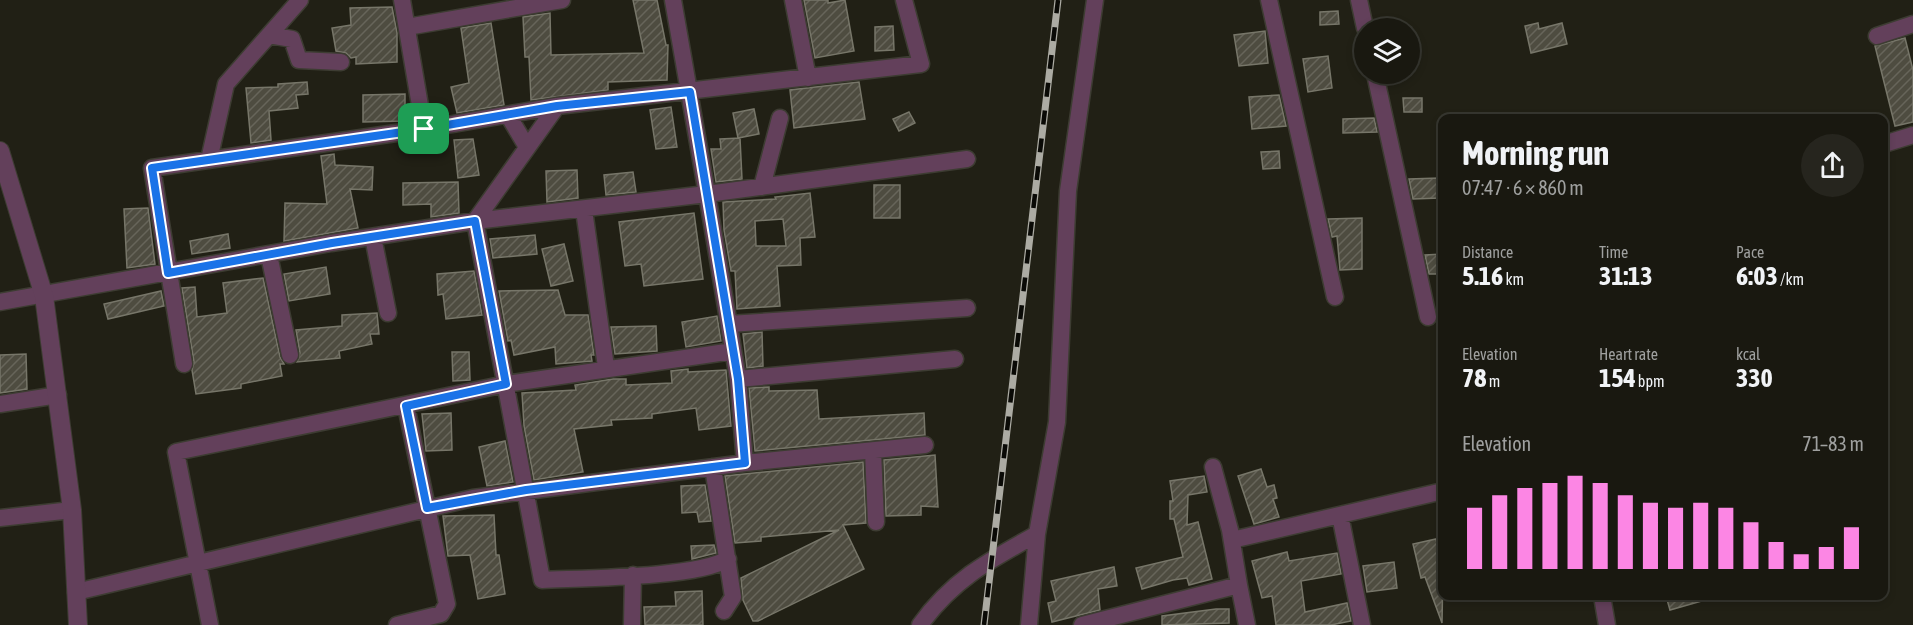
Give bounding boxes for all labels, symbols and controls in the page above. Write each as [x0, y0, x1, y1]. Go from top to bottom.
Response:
map controls [1354, 18, 1420, 84]
button: layers [1354, 18, 1420, 84]
pin [398, 103, 449, 154]
icon: arrive [407, 112, 440, 145]
text: Morning run [1462, 134, 1609, 172]
button: share [1801, 134, 1864, 197]
text: 07:47 · 6 × 860 m [1462, 176, 1584, 199]
text: Distance [1462, 243, 1513, 261]
text: Time [1599, 243, 1628, 261]
text: Pace [1736, 243, 1764, 261]
text: 5.16 [1462, 261, 1503, 291]
text: 31:13 [1599, 261, 1653, 291]
text: 6:03 [1736, 261, 1778, 291]
text: km [1503, 270, 1524, 288]
text: /km [1778, 270, 1804, 288]
text: Elevation [1462, 345, 1517, 363]
text: Heart rate [1599, 345, 1658, 363]
text: kcal [1736, 345, 1760, 363]
text: 78 [1462, 363, 1486, 393]
text: 154 [1599, 363, 1636, 393]
text: 330 [1736, 363, 1773, 393]
text: m [1486, 372, 1500, 390]
text: bpm [1636, 372, 1665, 390]
text: Elevation [1462, 432, 1531, 455]
text: 71–83 m [1802, 432, 1864, 455]

